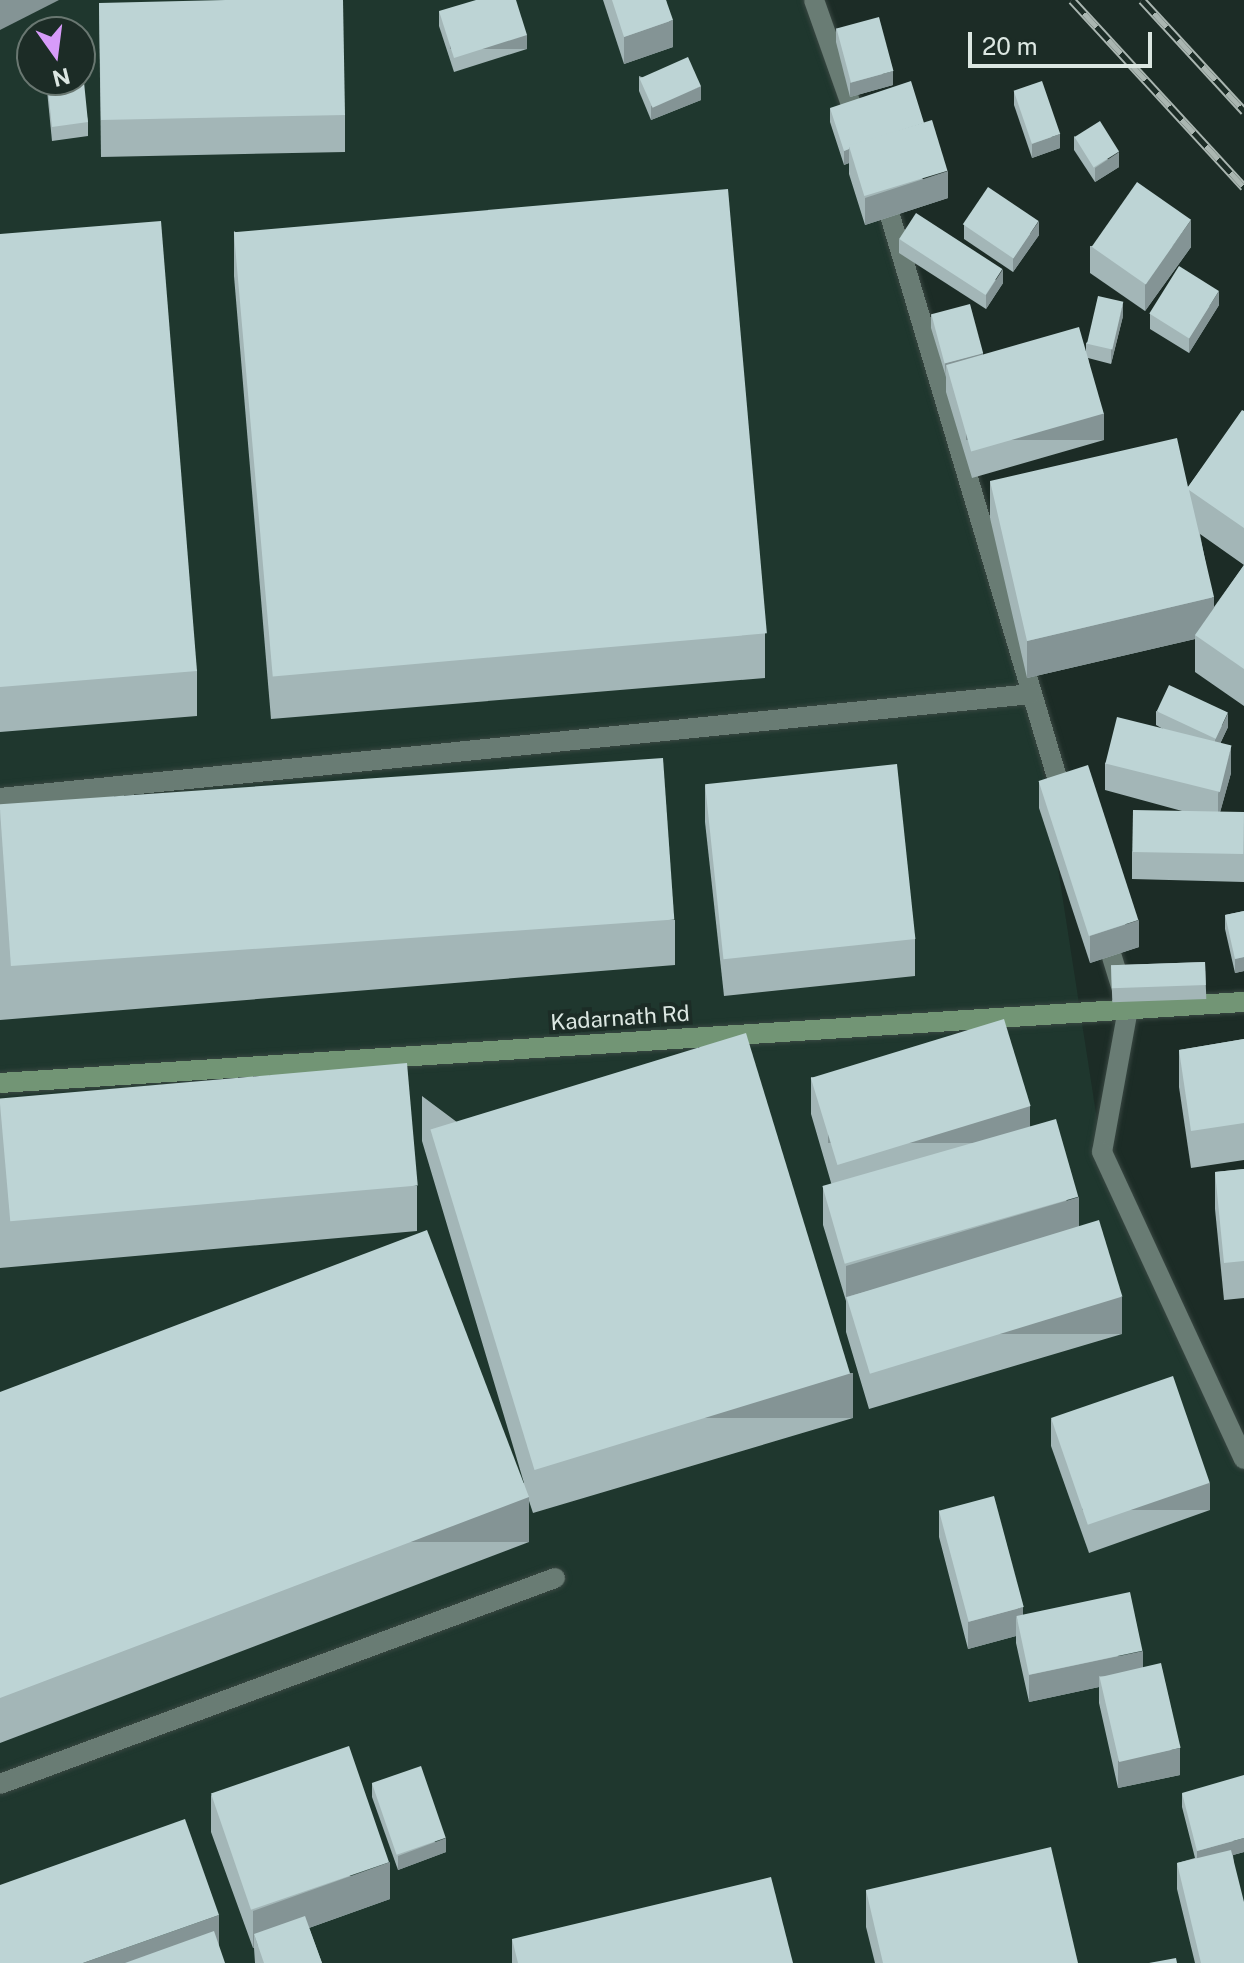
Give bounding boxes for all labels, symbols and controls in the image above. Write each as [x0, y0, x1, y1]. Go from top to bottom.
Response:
north arrow [16, 16, 96, 96]
scale bar [972, 16, 1156, 66]
text: 20 m [982, 32, 1038, 60]
text: N [50, 63, 73, 92]
street label: Kadarnath Rd [550, 1000, 690, 1036]

